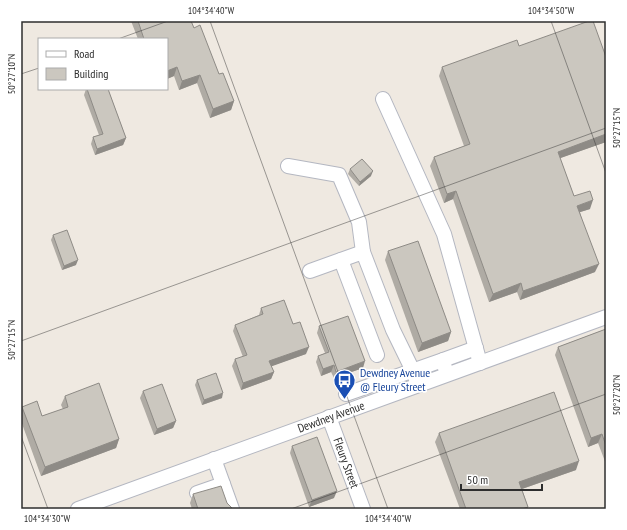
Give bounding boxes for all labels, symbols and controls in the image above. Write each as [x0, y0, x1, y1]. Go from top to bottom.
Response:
text: 104°34'40"W [188, 4, 235, 17]
text: 104°34'50"W [528, 4, 575, 17]
legend [38, 38, 168, 90]
text: Road [74, 46, 94, 61]
text: 50°27'10"N [5, 54, 18, 94]
text: Building [74, 66, 109, 81]
text: 50°27'15"N [610, 108, 623, 148]
text: 50°27'15"N [5, 320, 18, 360]
place label: Dewdney Avenue @ Fleury Street [360, 365, 430, 394]
bus stop icon: Dewdney Avenue @ Fleury Street [331, 367, 357, 400]
text: 50°27'20"N [610, 375, 623, 415]
street label: Dewdney Avenue [295, 397, 366, 436]
street label: Fleury Street [330, 435, 363, 491]
scale bar [461, 466, 542, 492]
text: 50 m [467, 472, 488, 487]
text: 104°34'30"W [24, 512, 71, 525]
text: 104°34'40"W [365, 512, 412, 525]

